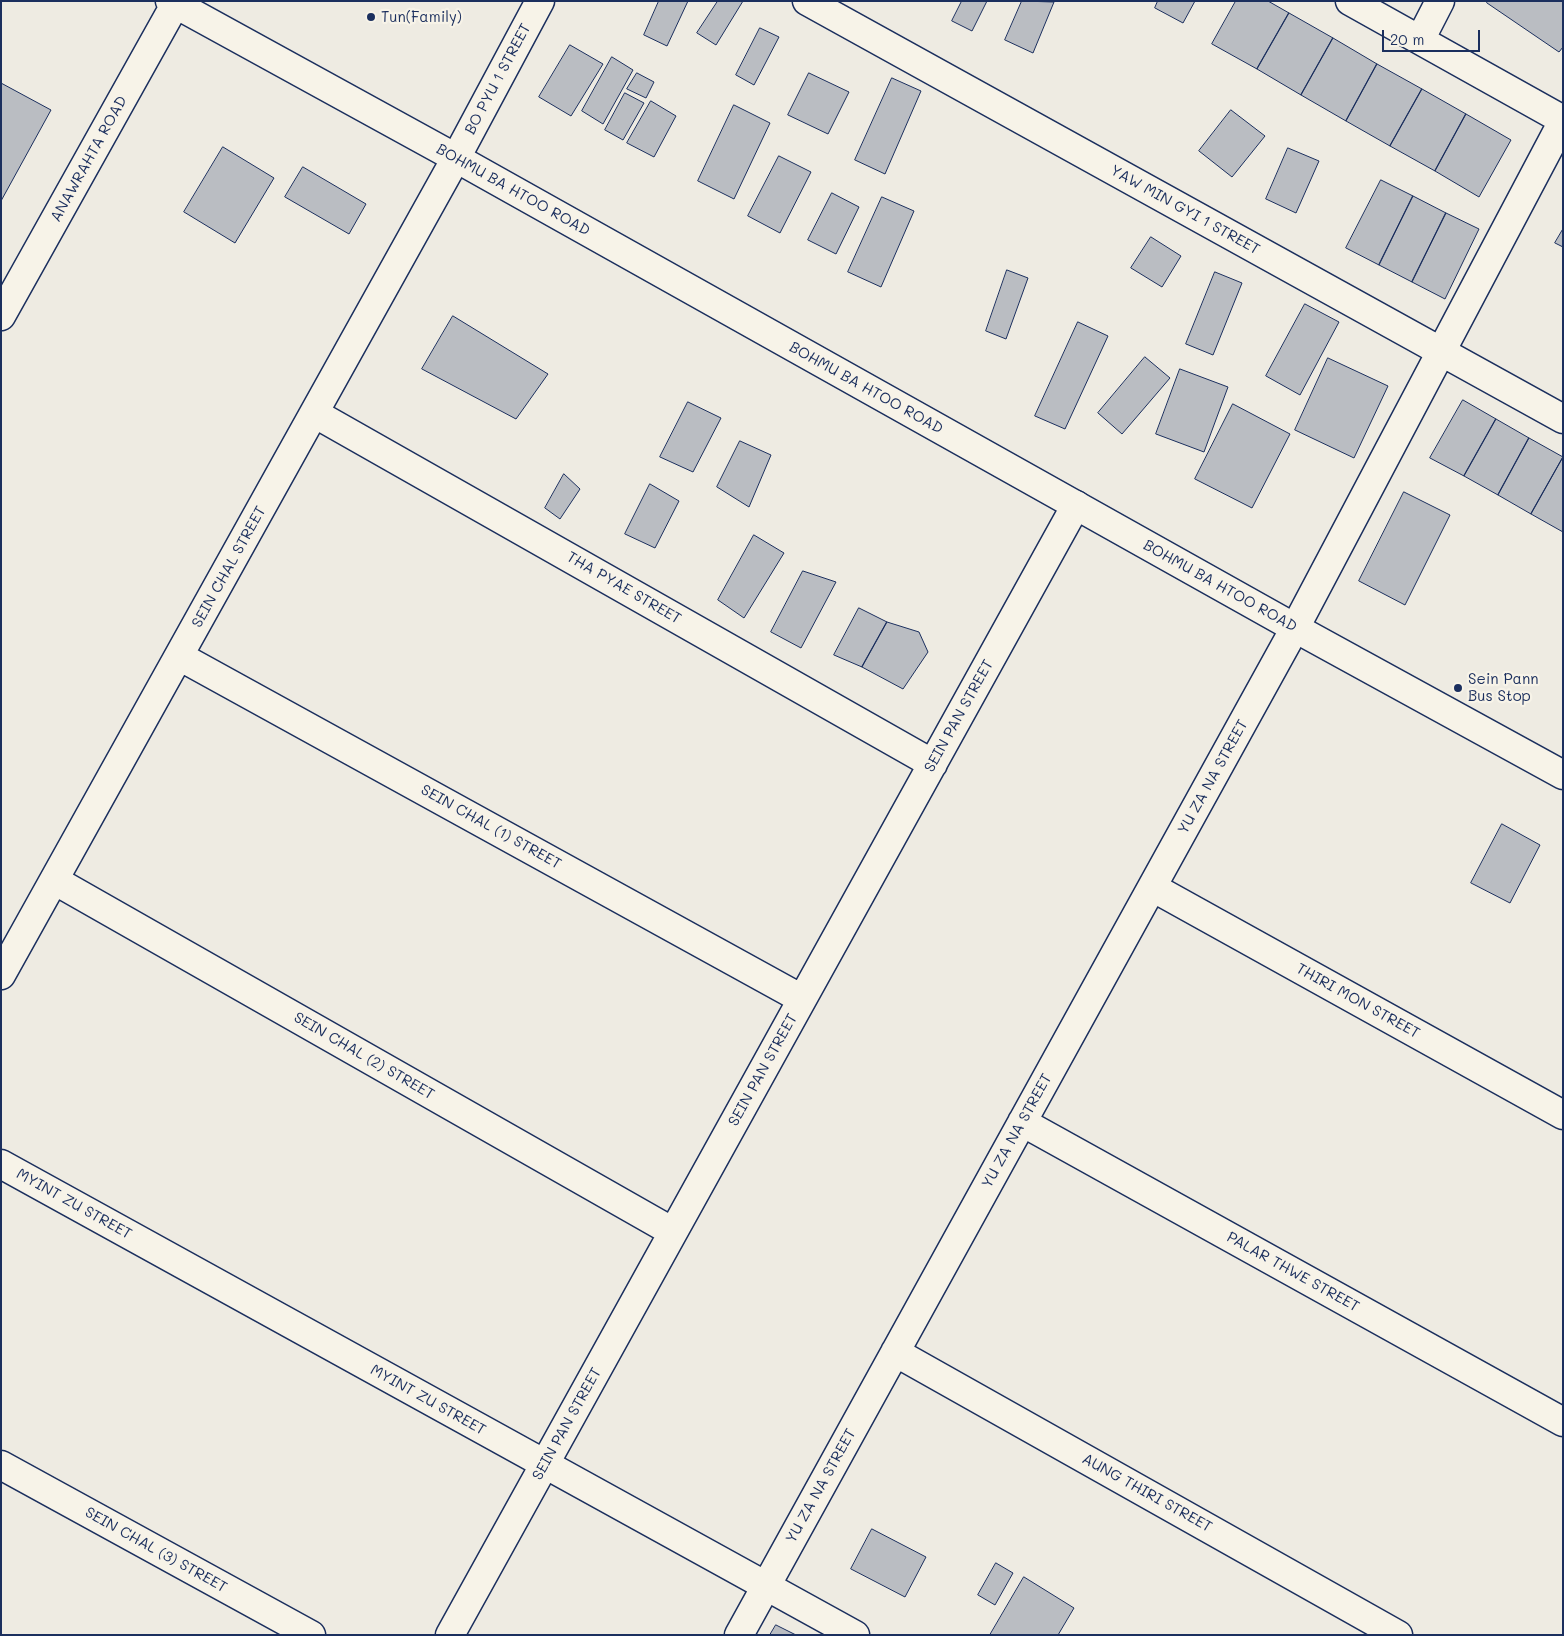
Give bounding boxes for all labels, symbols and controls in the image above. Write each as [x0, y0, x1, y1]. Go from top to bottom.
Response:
place label: Tun(Family) [381, 8, 462, 26]
marker: Tun(Family) [365, 11, 377, 23]
street label: BO PYU 1 STREET [461, 20, 535, 138]
scale bar [1384, 20, 1482, 52]
text: 20 m [1390, 29, 1424, 49]
street label: ANAWRAHTA ROAD [47, 93, 131, 225]
street label: BOHMU BA HTOO ROAD [433, 140, 593, 240]
street label: YAW MIN GYI 1 STREET [1107, 161, 1263, 259]
street label: BOHMU BA HTOO ROAD [786, 338, 946, 438]
street label: SEIN CHAL STREET [188, 503, 270, 631]
street label: BOHMU BA HTOO ROAD [1140, 536, 1300, 636]
street label: THA PYAE STREET [564, 548, 684, 628]
street label: SEIN PAN STREET [921, 657, 997, 775]
place label: Sein Pann Bus Stop [1468, 670, 1539, 705]
marker: Sein Pann Bus Stop [1452, 682, 1464, 694]
street label: YU ZA NA STREET [1174, 717, 1252, 837]
street label: SEIN CHAL (1) STREET [418, 781, 564, 873]
street label: THIRI MON STREET [1293, 960, 1423, 1042]
street label: SEIN CHAL (2) STREET [291, 1008, 437, 1104]
street label: SEIN PAN STREET [725, 1011, 801, 1129]
street label: YU ZA NA STREET [978, 1071, 1056, 1191]
street label: MYINT ZU STREET [13, 1165, 135, 1243]
street label: PALAR THWE STREET [1224, 1228, 1362, 1316]
street label: MYINT ZU STREET [367, 1361, 489, 1439]
street label: SEIN PAN STREET [529, 1365, 605, 1483]
street label: YU ZA NA STREET [782, 1426, 860, 1546]
street label: AUNG THIRI STREET [1079, 1450, 1215, 1536]
street label: SEIN CHAL (3) STREET [82, 1503, 230, 1597]

